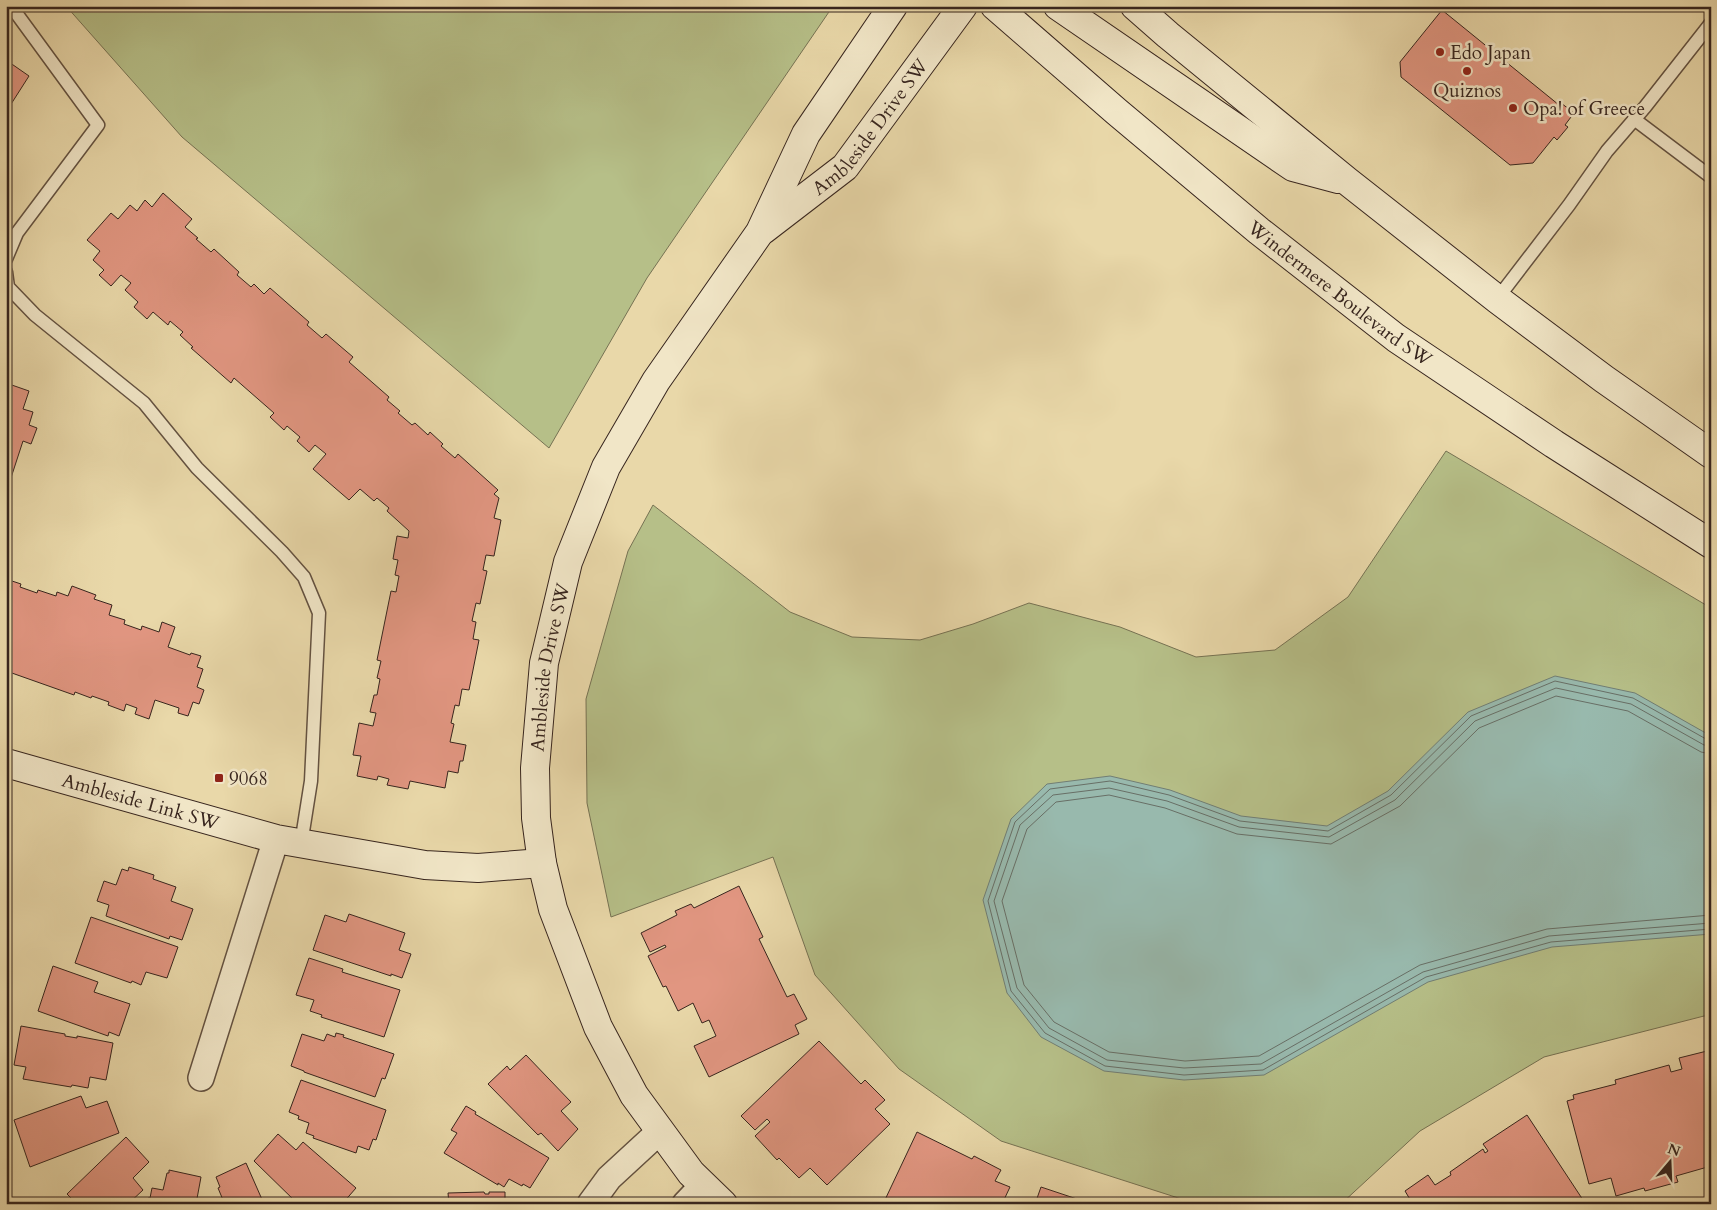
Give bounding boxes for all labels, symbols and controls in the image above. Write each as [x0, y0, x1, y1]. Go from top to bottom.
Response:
place label: Edo Japan [1450, 40, 1531, 66]
marker: Edo Japan [1434, 46, 1446, 58]
street label: Ambleside Drive SW [807, 54, 934, 202]
marker: Quiznos [1461, 65, 1473, 77]
place label: Quiznos [1433, 78, 1501, 104]
place label: Opa! of Greece [1523, 96, 1645, 122]
marker: Opa! of Greece [1507, 102, 1519, 114]
street label: Windermere Boulevard SW [1241, 214, 1437, 373]
street label: Ambleside Drive SW [524, 581, 577, 753]
place label: 9068 [229, 766, 268, 792]
street label: Ambleside Link SW [59, 767, 222, 836]
marker: 9068 [213, 772, 225, 784]
north arrow [1644, 1138, 1694, 1188]
text: N [1665, 1139, 1683, 1161]

